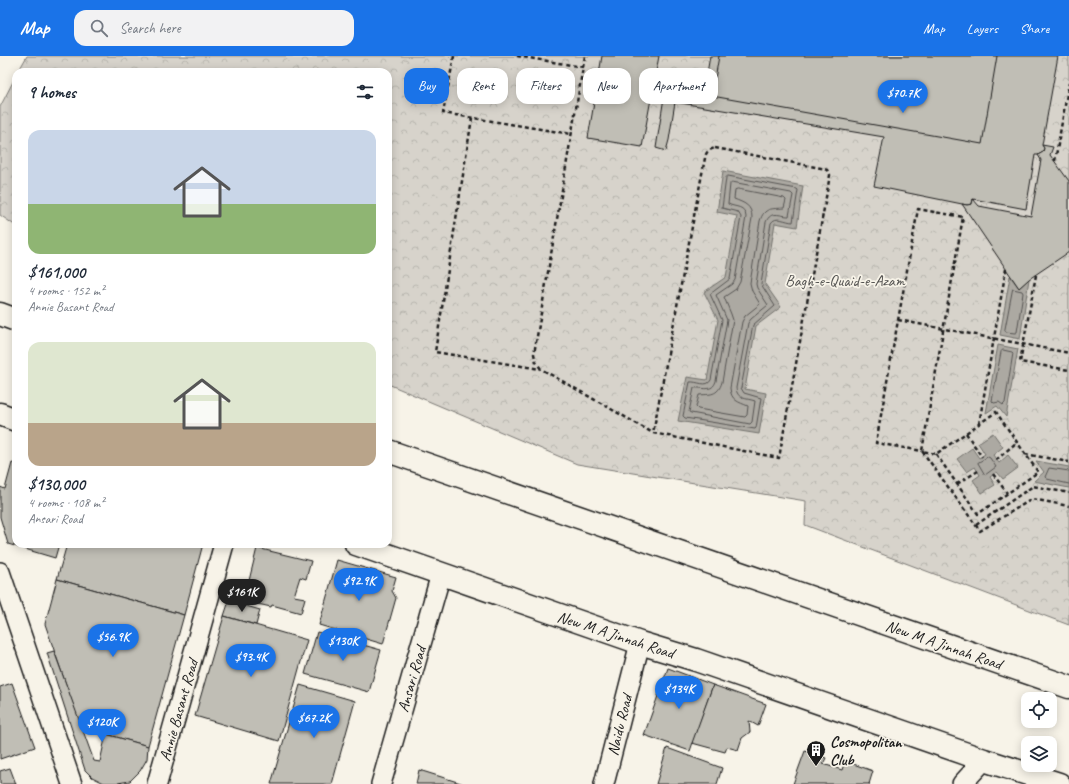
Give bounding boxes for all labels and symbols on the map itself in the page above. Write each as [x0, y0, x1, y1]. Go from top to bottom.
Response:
pin: $70.7K [870, 80, 936, 114]
park label: Bagh-e-Quaid-e-Azam [785, 271, 906, 291]
pin: $92.9K [326, 568, 392, 602]
pin: $161K [214, 579, 270, 613]
street label: New M A Jinnah Road [555, 607, 679, 664]
street label: New M A Jinnah Road [883, 616, 1007, 675]
pin: $56.9K [80, 624, 146, 658]
pin: $130K [315, 628, 371, 662]
street label: Ansari Road [393, 641, 432, 714]
pin: $93.4K [218, 644, 284, 678]
street label: Annie Basant Road [155, 654, 204, 763]
pin: $134K [651, 676, 707, 710]
street label: Naidu Road [603, 690, 638, 758]
pin: $67.2K [281, 705, 347, 739]
pin: $120K [74, 709, 130, 743]
place label: Cosmopolitan Club [830, 732, 903, 770]
building icon: Cosmopolitan Club [805, 739, 827, 767]

